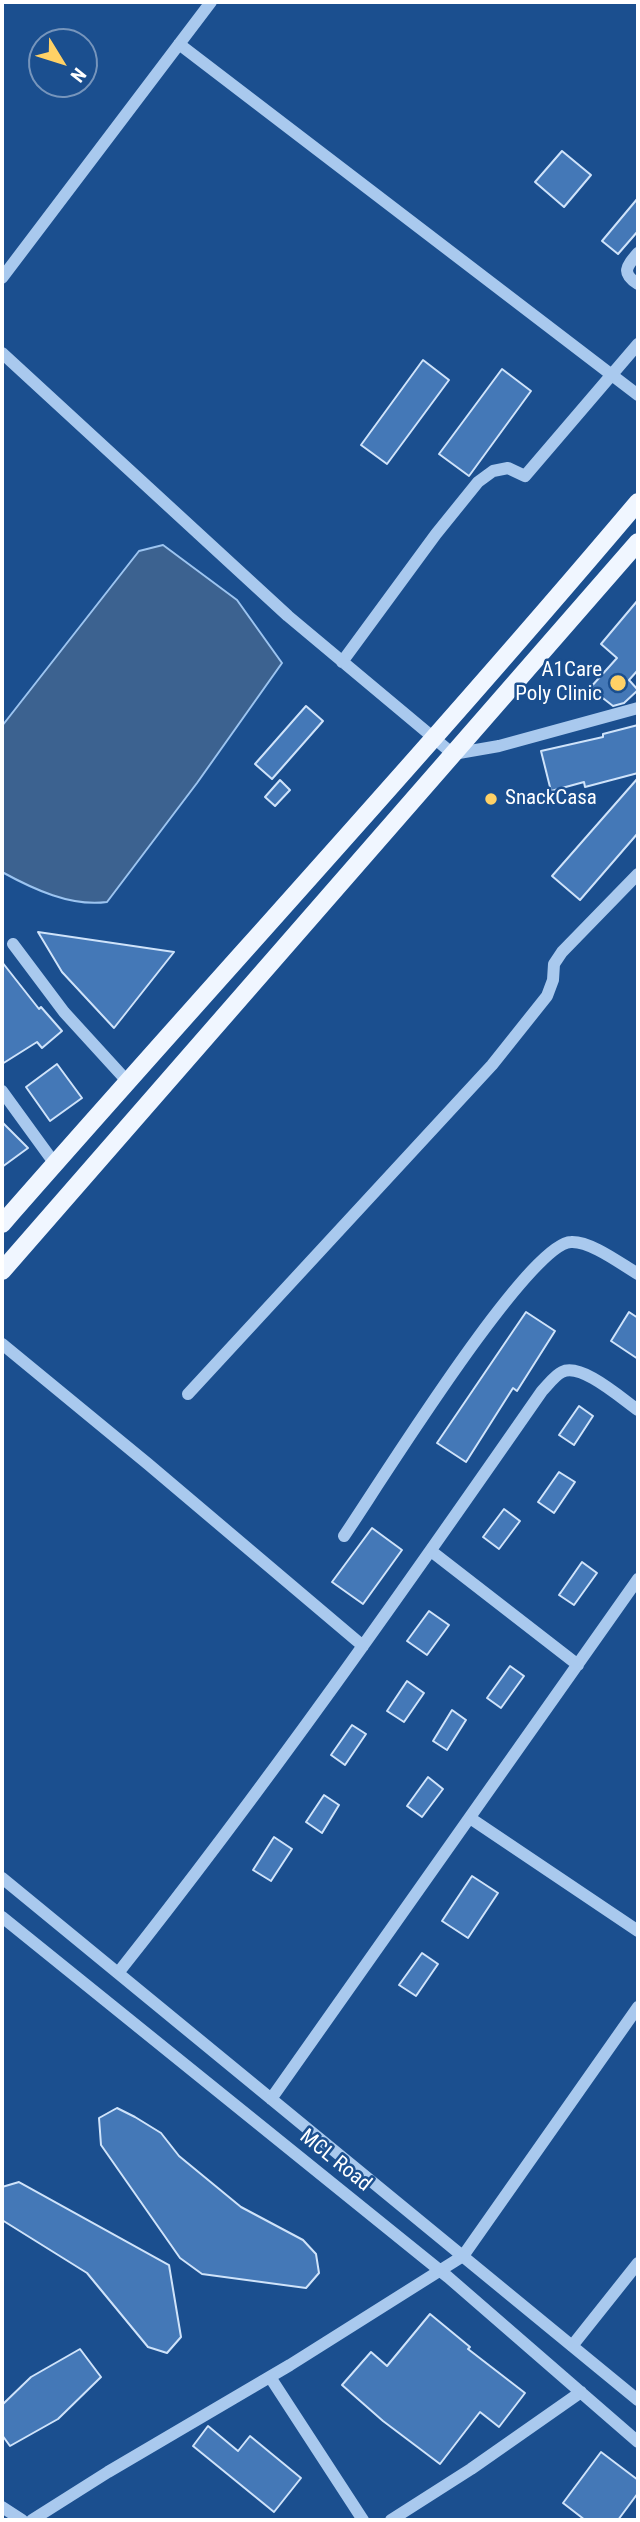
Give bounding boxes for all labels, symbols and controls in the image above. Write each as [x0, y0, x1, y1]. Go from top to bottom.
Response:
north arrow [28, 28, 98, 98]
text: N [66, 63, 91, 87]
place label: A1Care Poly Clinic [515, 658, 602, 708]
marker: A1Care Poly Clinic [608, 673, 628, 693]
place label: SnackCasa [505, 786, 597, 812]
marker: SnackCasa [483, 791, 499, 807]
street label: MCL Road [294, 2125, 376, 2197]

